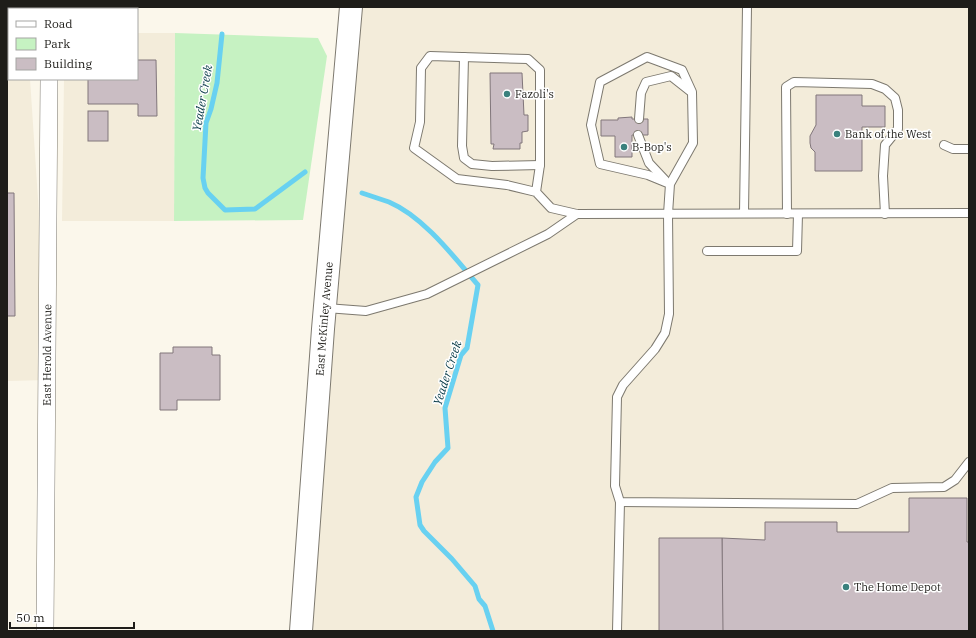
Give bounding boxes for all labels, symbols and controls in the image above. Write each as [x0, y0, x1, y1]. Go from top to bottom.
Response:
legend [8, 8, 138, 80]
text: Road [44, 16, 73, 31]
text: Park [44, 36, 70, 51]
text: Building [44, 56, 92, 71]
water label: Yeader Creek [189, 63, 215, 132]
place label: Fazoli's [515, 87, 554, 101]
marker: Fazoli's [502, 89, 512, 99]
place label: Bank of the West [845, 127, 931, 141]
marker: Bank of the West [832, 129, 842, 139]
place label: B-Bop's [632, 140, 672, 154]
marker: B-Bop's [619, 142, 629, 152]
street label: East McKinley Avenue [313, 261, 336, 377]
street label: East Herold Avenue [40, 304, 54, 406]
water label: Yeader Creek [430, 338, 465, 407]
place label: The Home Depot [854, 580, 941, 594]
marker: The Home Depot [841, 582, 851, 592]
scale bar [10, 604, 134, 630]
text: 50 m [16, 610, 45, 625]

